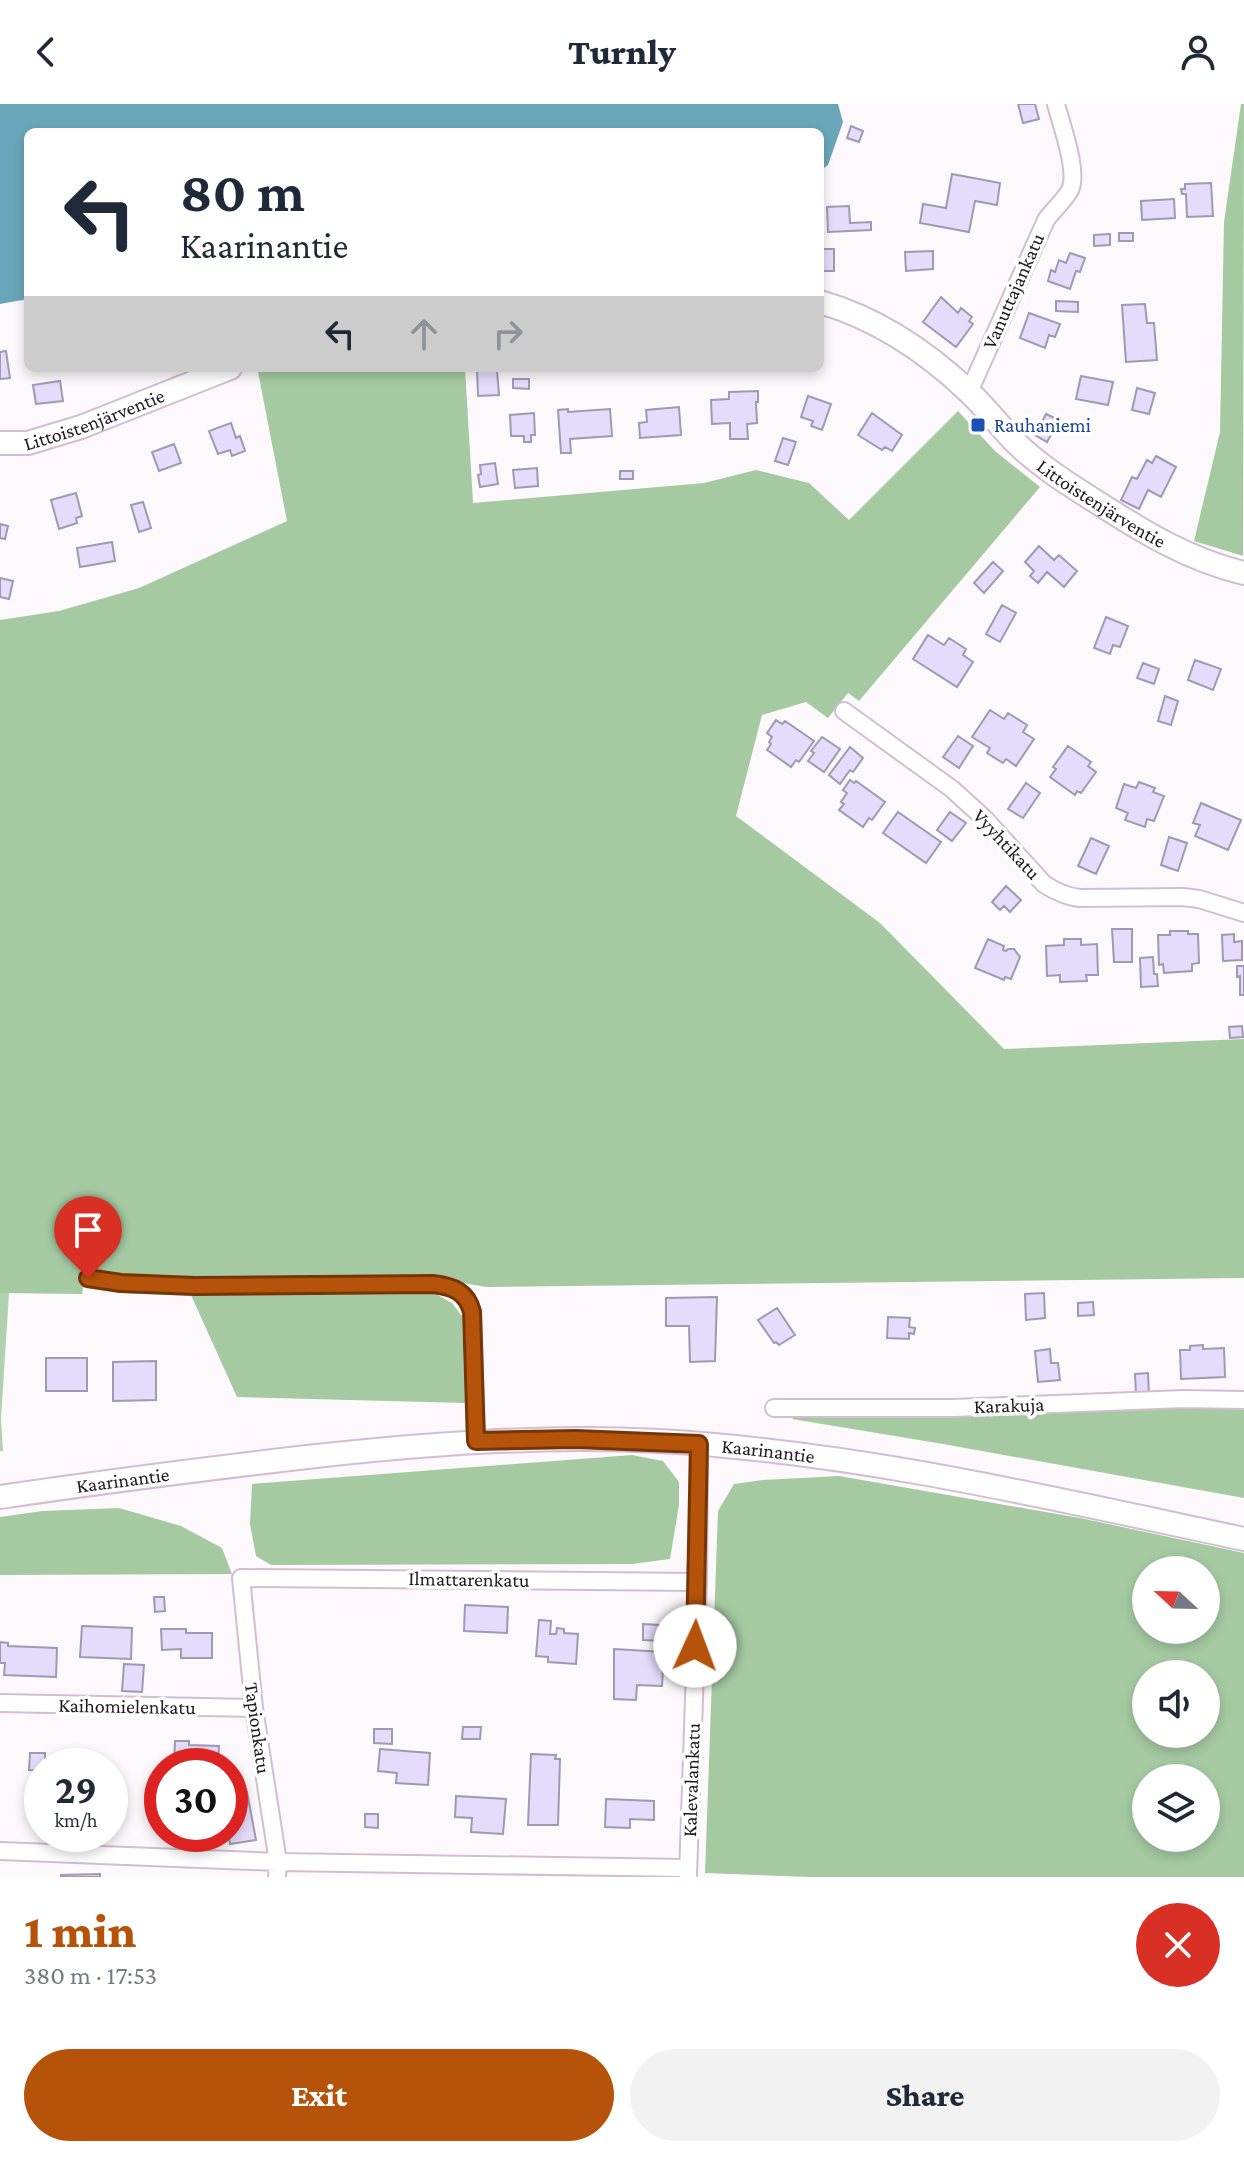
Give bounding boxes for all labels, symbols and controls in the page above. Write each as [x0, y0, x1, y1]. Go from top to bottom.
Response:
icon: back [24, 30, 68, 74]
icon: person [1176, 30, 1220, 74]
text: Turnly [568, 32, 676, 72]
icon: left [48, 160, 152, 264]
text: 80 m [180, 161, 305, 223]
text: Kaarinantie [180, 226, 348, 266]
street label: Vanuttajankatu [978, 229, 1049, 353]
icon: left [318, 312, 362, 356]
icon: ahead [402, 312, 446, 356]
icon: right [486, 312, 530, 356]
street label: Littoistenjärventie [21, 384, 168, 455]
place label: Rauhaniemi [994, 414, 1091, 436]
marker: Rauhaniemi [969, 416, 987, 434]
street label: Littoistenjärventie [1033, 454, 1170, 552]
street label: Vyyhtikatu [968, 804, 1045, 885]
pin [54, 1196, 122, 1278]
icon: arrive [66, 1208, 110, 1252]
street label: Karakuja [973, 1393, 1045, 1418]
street label: Kaarinantie [721, 1435, 816, 1467]
street label: Kaarinantie [75, 1463, 171, 1497]
north arrow [1132, 1556, 1220, 1644]
map controls [1132, 1556, 1220, 1852]
street label: Ilmattarenkatu [408, 1567, 530, 1591]
position arrow [653, 1604, 737, 1688]
button: sound [1132, 1660, 1220, 1748]
street label: Tapionkatu [240, 1681, 275, 1776]
street label: Kaihomielenkatu [58, 1694, 196, 1718]
street label: Kalevalankatu [678, 1722, 704, 1837]
speed limit sign: 30 [144, 1748, 248, 1852]
button: layers [1132, 1764, 1220, 1852]
text: 29 [55, 1767, 97, 1812]
text: km/h [54, 1809, 98, 1831]
button: close [1136, 1903, 1220, 1987]
text: 1 min [24, 1904, 136, 1957]
text: 380 m · 17:53 [24, 1961, 157, 1990]
button: Exit [24, 2049, 614, 2141]
button: Share [630, 2049, 1220, 2141]

